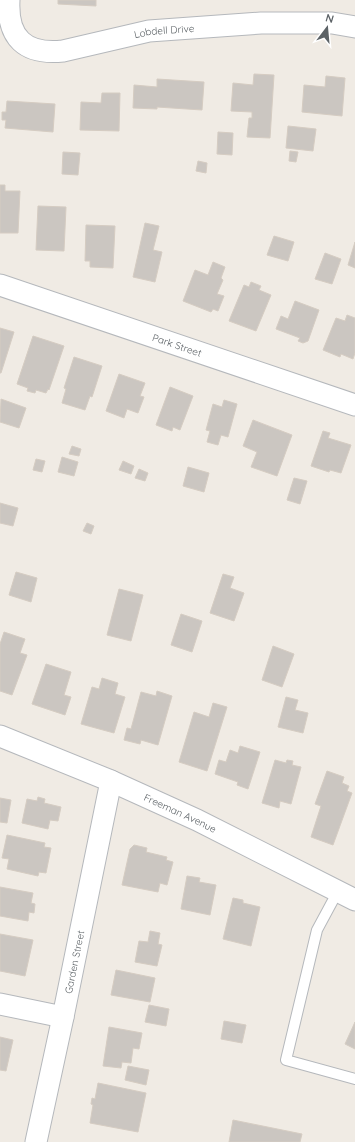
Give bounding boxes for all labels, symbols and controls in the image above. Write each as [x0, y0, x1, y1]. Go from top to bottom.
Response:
north arrow [307, 8, 347, 48]
text: N [324, 11, 336, 26]
street label: Lobdell Drive [133, 21, 195, 41]
street label: Park Street [151, 331, 204, 359]
street label: Freeman Avenue [142, 790, 219, 835]
street label: Garden Street [61, 929, 87, 995]

